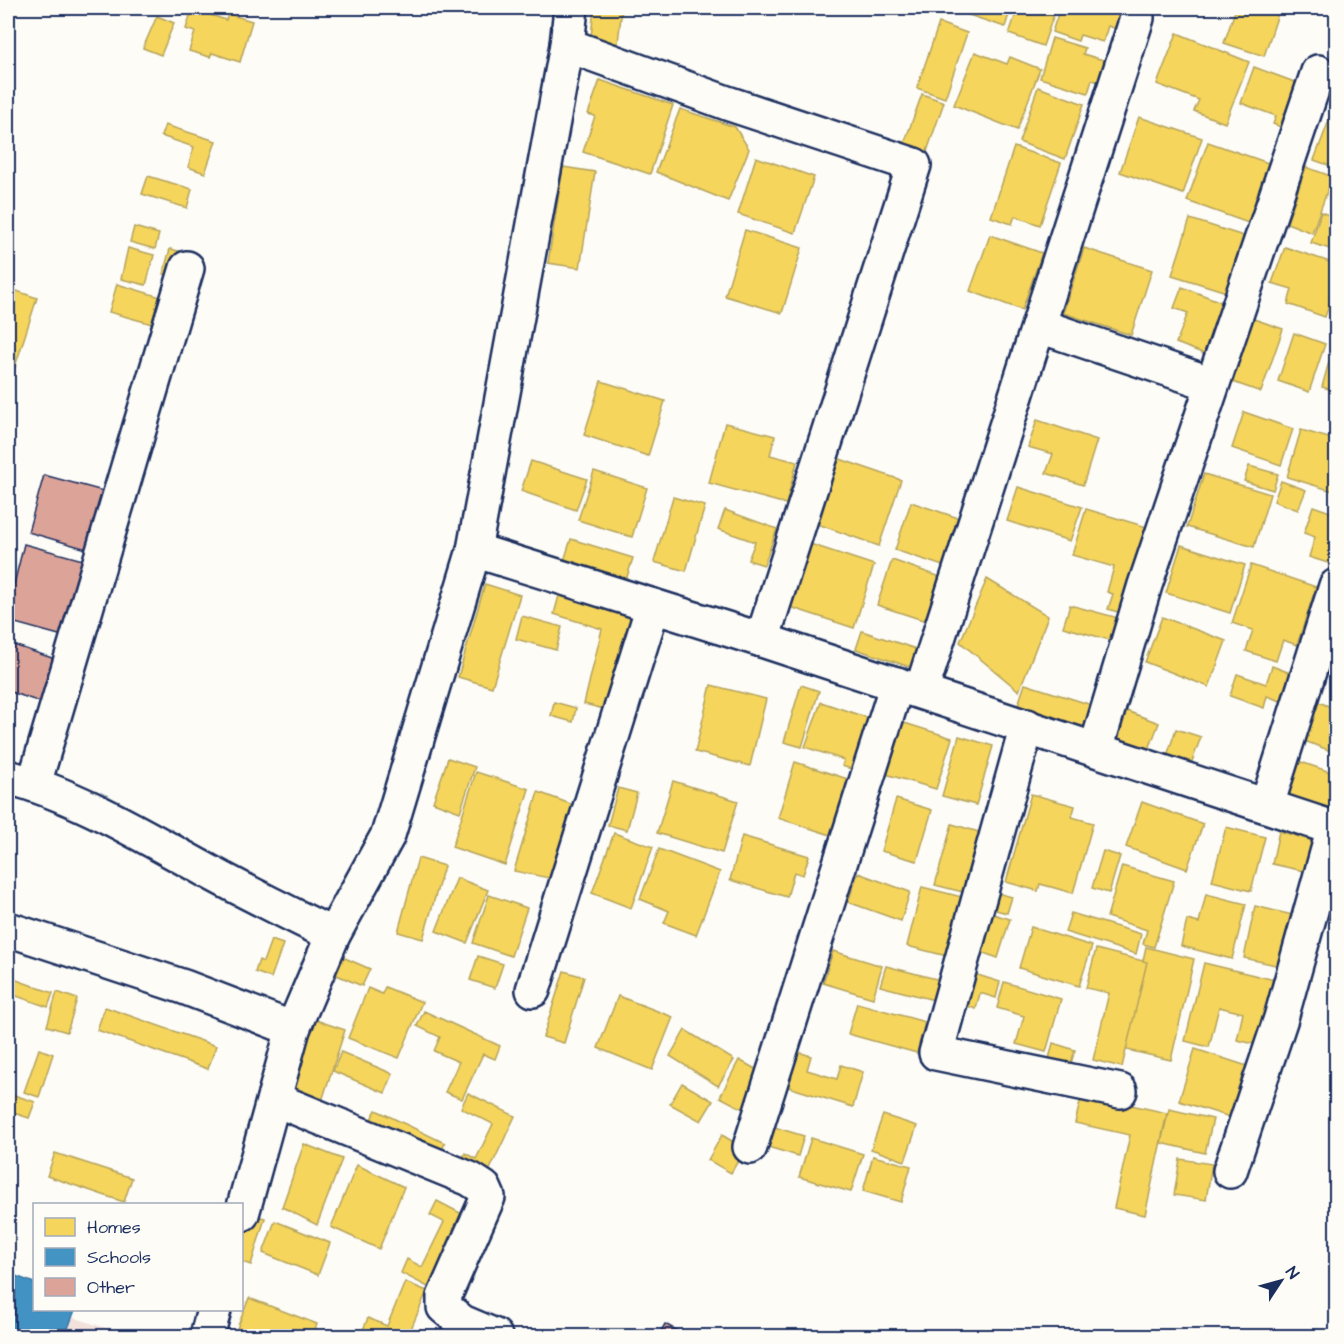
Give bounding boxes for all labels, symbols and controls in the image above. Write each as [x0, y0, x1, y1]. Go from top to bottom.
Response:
legend [33, 1203, 243, 1311]
text: Homes [87, 1215, 141, 1240]
text: Schools [87, 1245, 151, 1270]
north arrow [1251, 1251, 1311, 1311]
text: N [1280, 1262, 1304, 1283]
text: Other [87, 1275, 135, 1300]

